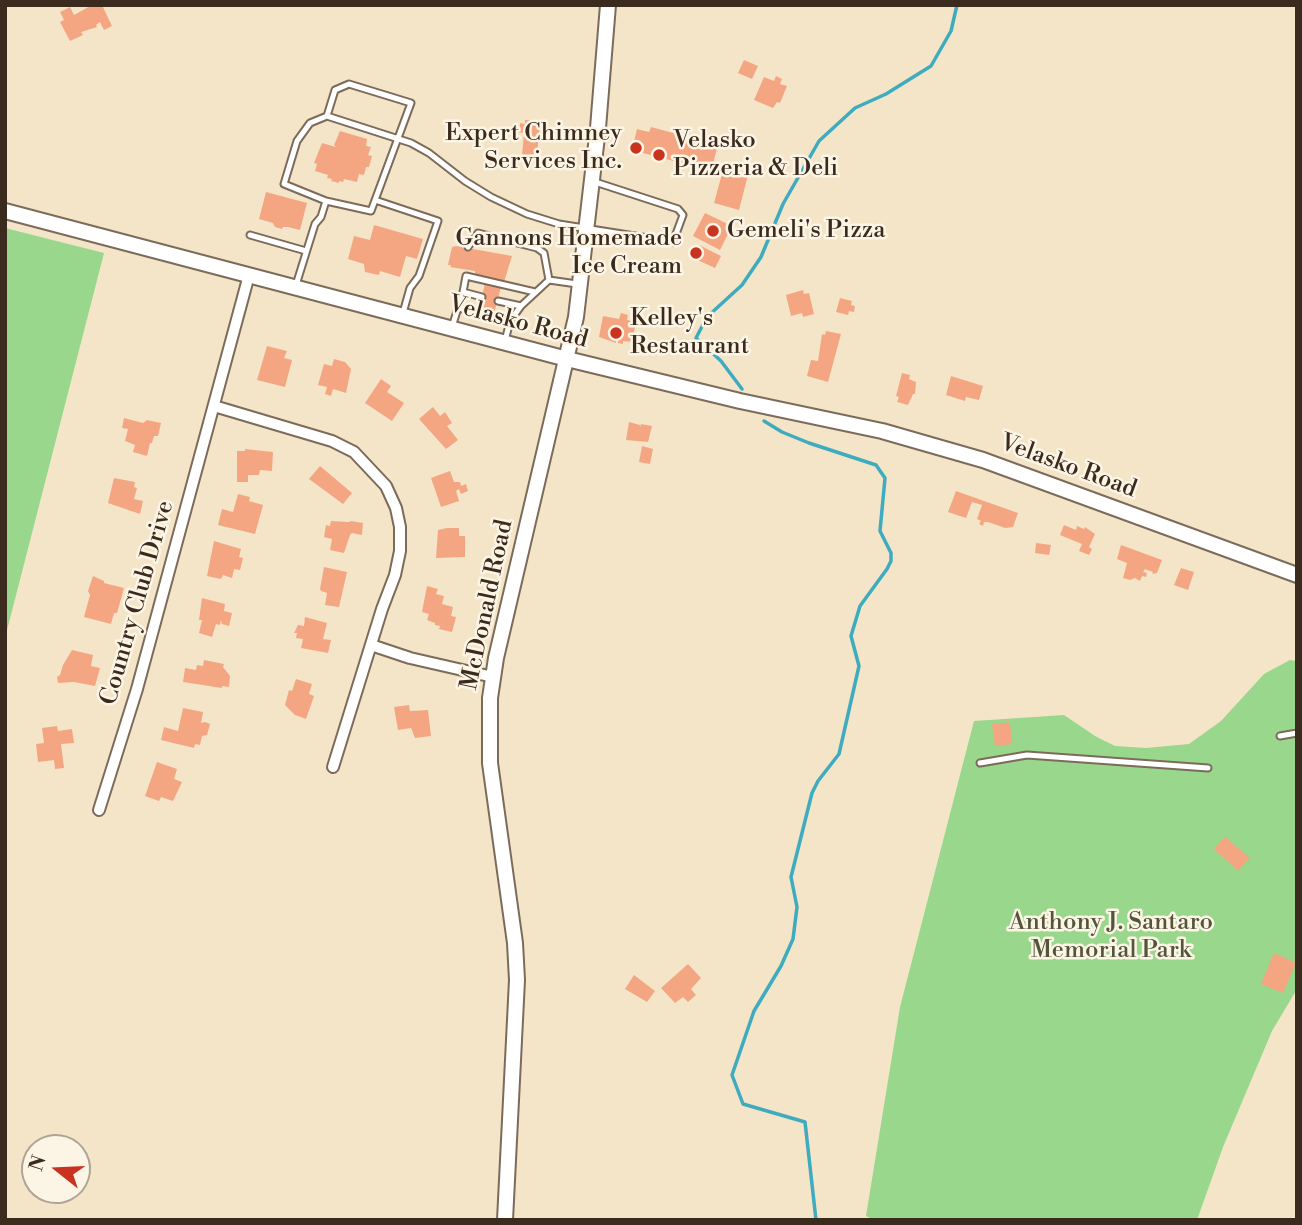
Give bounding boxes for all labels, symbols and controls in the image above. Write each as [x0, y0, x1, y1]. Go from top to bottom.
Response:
place label: Expert Chimney Services Inc. [445, 120, 622, 176]
place label: Velasko Pizzeria & Deli [673, 127, 838, 183]
marker: Expert Chimney Services Inc. [628, 140, 644, 156]
marker: Velasko Pizzeria & Deli [651, 147, 667, 163]
place label: Gemeli's Pizza [727, 217, 885, 245]
marker: Gemeli's Pizza [705, 223, 721, 239]
place label: Gannons Homemade Ice Cream [456, 225, 682, 281]
marker: Gannons Homemade Ice Cream [688, 245, 704, 261]
street label: Velasko Road [445, 291, 591, 355]
place label: Kelley's Restaurant [630, 305, 749, 361]
marker: Kelley's Restaurant [608, 325, 624, 341]
street label: Velasko Road [996, 429, 1140, 505]
street label: Country Club Drive [95, 497, 181, 709]
street label: McDonald Road [456, 517, 520, 693]
park label: Anthony J. Santaro Memorial Park [1009, 909, 1213, 965]
north arrow [21, 1134, 91, 1204]
text: N [24, 1152, 52, 1174]

